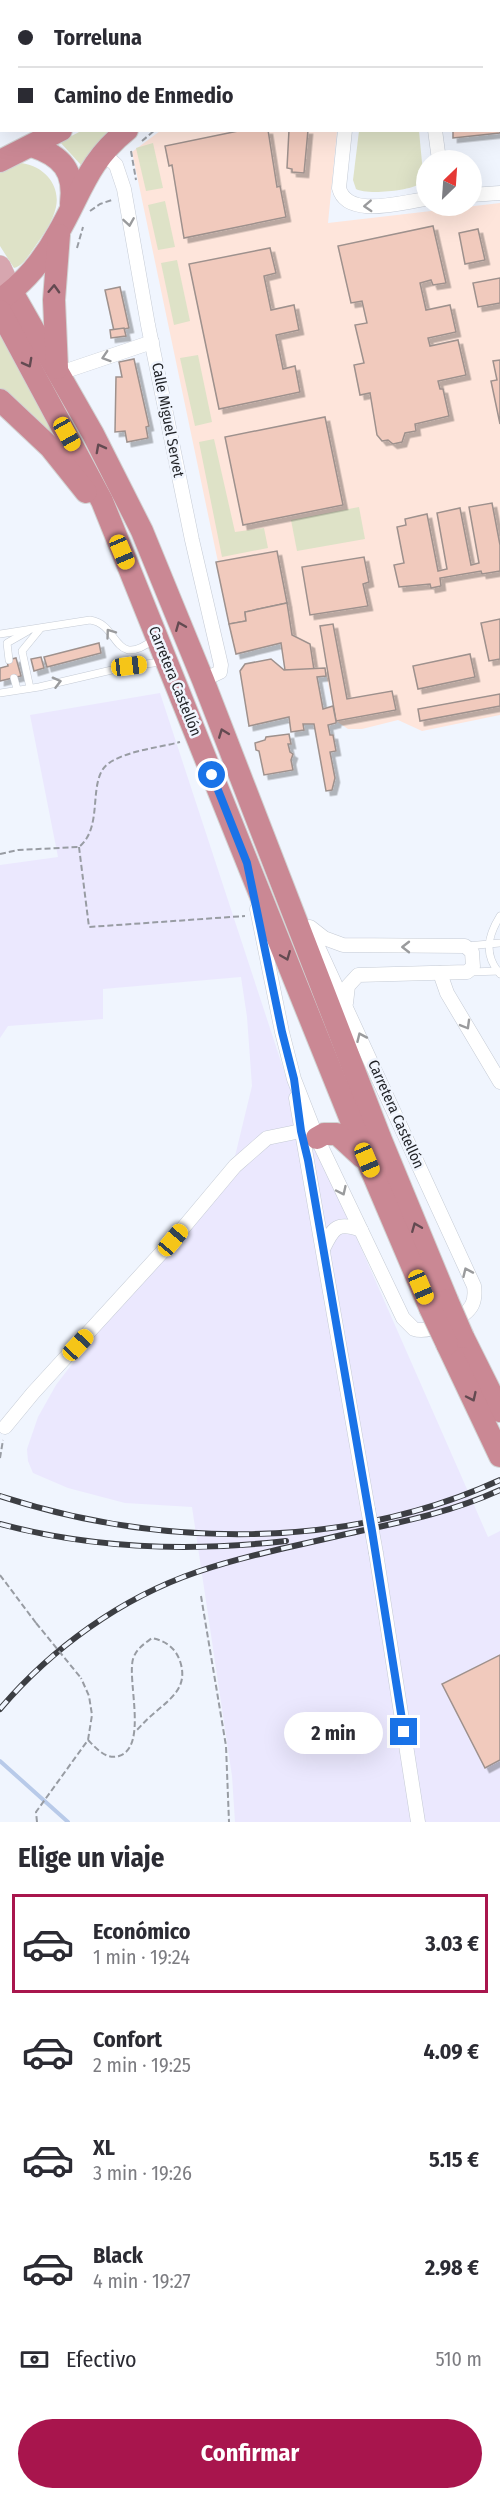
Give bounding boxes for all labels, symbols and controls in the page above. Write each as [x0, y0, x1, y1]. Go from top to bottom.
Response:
text: Torreluna [54, 24, 142, 51]
text: Camino de Enmedio [54, 82, 233, 109]
north arrow [416, 150, 482, 216]
map controls [416, 150, 482, 216]
one-way arrow [363, 199, 372, 212]
one-way arrow [123, 218, 135, 227]
one-way arrow [48, 285, 61, 294]
one-way arrow [101, 350, 112, 362]
one-way arrow [21, 356, 32, 367]
street label: Calle Miguel Servet [148, 361, 188, 479]
car [50, 414, 84, 454]
one-way arrow [96, 444, 108, 455]
car [107, 532, 137, 572]
one-way arrow [175, 621, 187, 632]
street label: Carretera Castellón [145, 623, 205, 739]
one-way arrow [106, 629, 117, 640]
car [110, 655, 148, 677]
one-way arrow [51, 677, 62, 689]
one-way arrow [217, 729, 230, 739]
route start [198, 761, 225, 788]
one-way arrow [402, 940, 411, 953]
one-way arrow [279, 950, 291, 961]
one-way arrow [458, 1019, 470, 1029]
one-way arrow [356, 1033, 368, 1044]
street label: Carretera Castellón [364, 1057, 428, 1171]
car [352, 1140, 382, 1180]
one-way arrow [335, 1185, 347, 1196]
car [155, 1220, 191, 1260]
one-way arrow [411, 1222, 423, 1233]
car [406, 1267, 436, 1307]
one-way arrow [463, 1268, 475, 1279]
car [59, 1326, 97, 1364]
one-way arrow [465, 1390, 477, 1401]
callout: 2 min [284, 1711, 383, 1753]
route end [390, 1718, 417, 1745]
text: 2 min [311, 1721, 356, 1745]
text: Elige un viaje [18, 1842, 164, 1874]
icon: car [21, 1917, 75, 1971]
text: Económico [93, 1918, 191, 1945]
text: 3.03 € [425, 1930, 479, 1957]
text: 1 min · 19:24 [93, 1945, 190, 1969]
icon: car [21, 2025, 75, 2079]
text: Confort [93, 2026, 162, 2053]
text: 4.09 € [423, 2038, 479, 2065]
text: 2 min · 19:25 [93, 2053, 191, 2077]
icon: car [21, 2133, 75, 2187]
text: XL [93, 2134, 115, 2161]
text: 5.15 € [429, 2146, 479, 2173]
text: 3 min · 19:26 [93, 2161, 192, 2185]
icon: car [21, 2241, 75, 2295]
text: Black [93, 2242, 143, 2269]
text: 2.98 € [425, 2254, 479, 2281]
text: 4 min · 19:27 [93, 2269, 191, 2293]
icon: cash [18, 2343, 51, 2376]
text: Efectivo [66, 2346, 137, 2373]
text: 510 m [436, 2347, 482, 2371]
button: Confirmar [18, 2419, 482, 2488]

